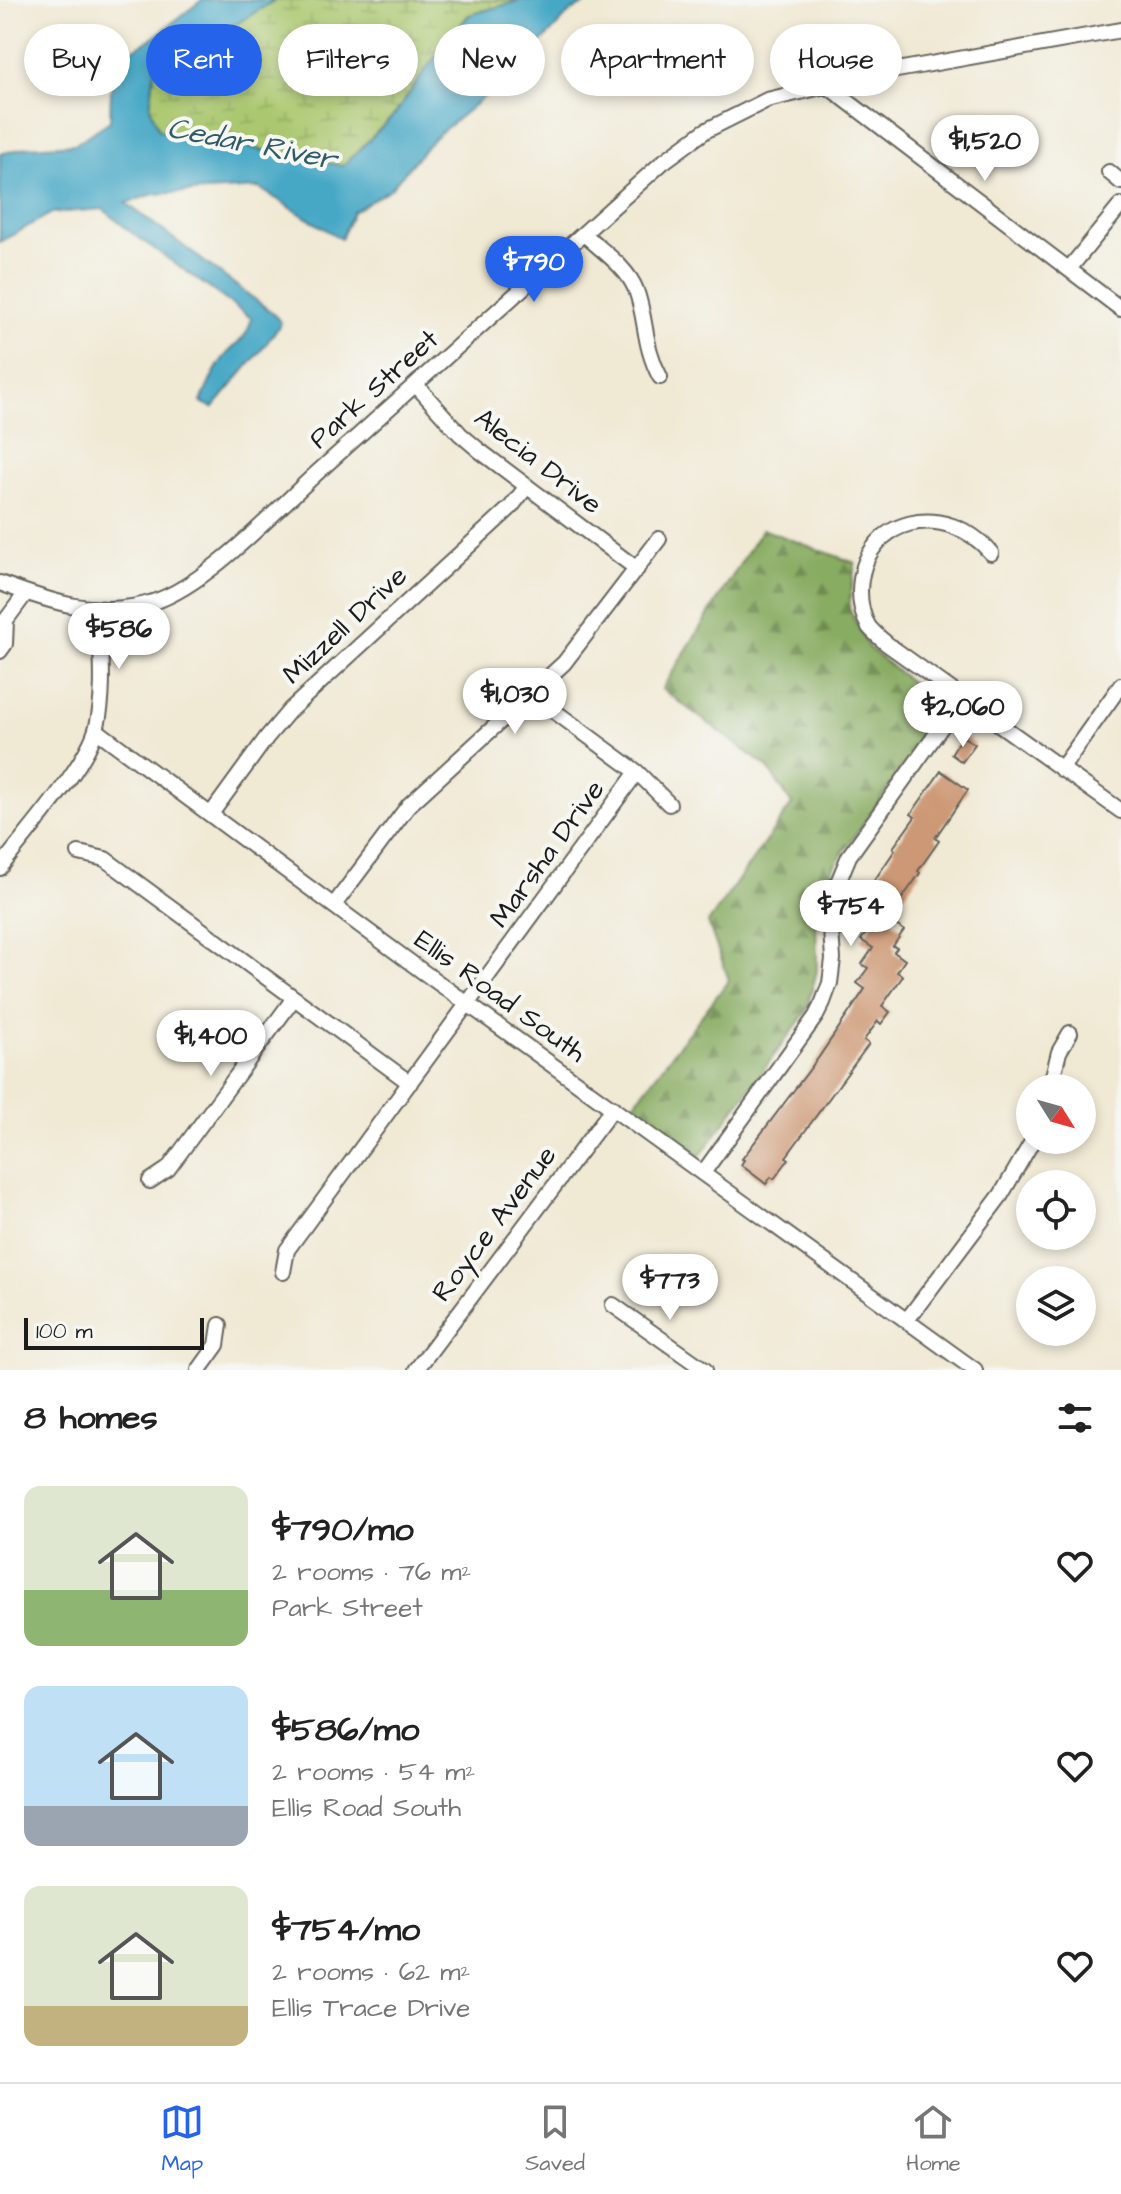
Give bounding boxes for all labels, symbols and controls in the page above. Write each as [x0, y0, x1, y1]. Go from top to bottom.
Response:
chip: Buy [24, 24, 130, 96]
chip: Rent [146, 24, 262, 96]
chip: Filters [278, 24, 418, 96]
chip: New [434, 24, 545, 96]
chip: Apartment [561, 24, 754, 96]
chip: House [770, 24, 902, 96]
water label: Cedar River [164, 107, 343, 182]
pin: $1,520 [920, 115, 1050, 183]
text: $1,520 [949, 123, 1021, 159]
pin: $790 [487, 236, 581, 304]
text: $790 [503, 244, 565, 280]
street label: Park Street [301, 320, 448, 458]
street label: Alecia Drive [466, 399, 610, 523]
street label: Mizzell Drive [274, 557, 416, 693]
pin: $586 [72, 603, 166, 671]
text: $586 [86, 611, 152, 647]
pin: $1,030 [450, 668, 580, 736]
text: $1,030 [481, 676, 549, 712]
pin: $2,060 [898, 681, 1028, 749]
text: $2,060 [921, 689, 1005, 725]
street label: Marsha Drive [480, 772, 614, 936]
pin: $754 [804, 880, 898, 948]
text: $754 [818, 888, 884, 924]
street label: Ellis Road South [406, 921, 594, 1072]
pin: $1,400 [146, 1010, 276, 1078]
text: $1,400 [175, 1018, 247, 1054]
north arrow [1016, 1074, 1096, 1154]
map controls [1016, 1074, 1096, 1346]
street label: Royce Avenue [423, 1138, 567, 1311]
button: locate [1016, 1170, 1096, 1250]
pin: $773 [623, 1254, 717, 1322]
text: $773 [640, 1262, 700, 1298]
button: layers [1016, 1266, 1096, 1346]
scale bar [24, 1314, 204, 1350]
text: 100 m [36, 1316, 93, 1347]
text: 8 homes [24, 1394, 158, 1442]
icon: filters [1053, 1396, 1097, 1440]
text: $790/mo [272, 1506, 414, 1554]
icon: home [88, 1518, 184, 1614]
icon: heart [1053, 1544, 1097, 1588]
text: 2 rooms · 76 m² [272, 1554, 471, 1590]
text: Park Street [272, 1590, 423, 1626]
text: $586/mo [272, 1706, 419, 1754]
icon: home [88, 1718, 184, 1814]
icon: heart [1053, 1744, 1097, 1788]
text: 2 rooms · 54 m² [272, 1754, 475, 1790]
text: Ellis Road South [272, 1790, 461, 1826]
text: $754/mo [272, 1906, 420, 1954]
icon: home [88, 1918, 184, 2014]
icon: heart [1053, 1944, 1097, 1988]
text: 2 rooms · 62 m² [272, 1954, 470, 1990]
text: Ellis Trace Drive [272, 1990, 470, 2026]
tab: Map [160, 2100, 204, 2179]
tab: Saved [525, 2100, 585, 2179]
tab: Home [906, 2100, 961, 2179]

